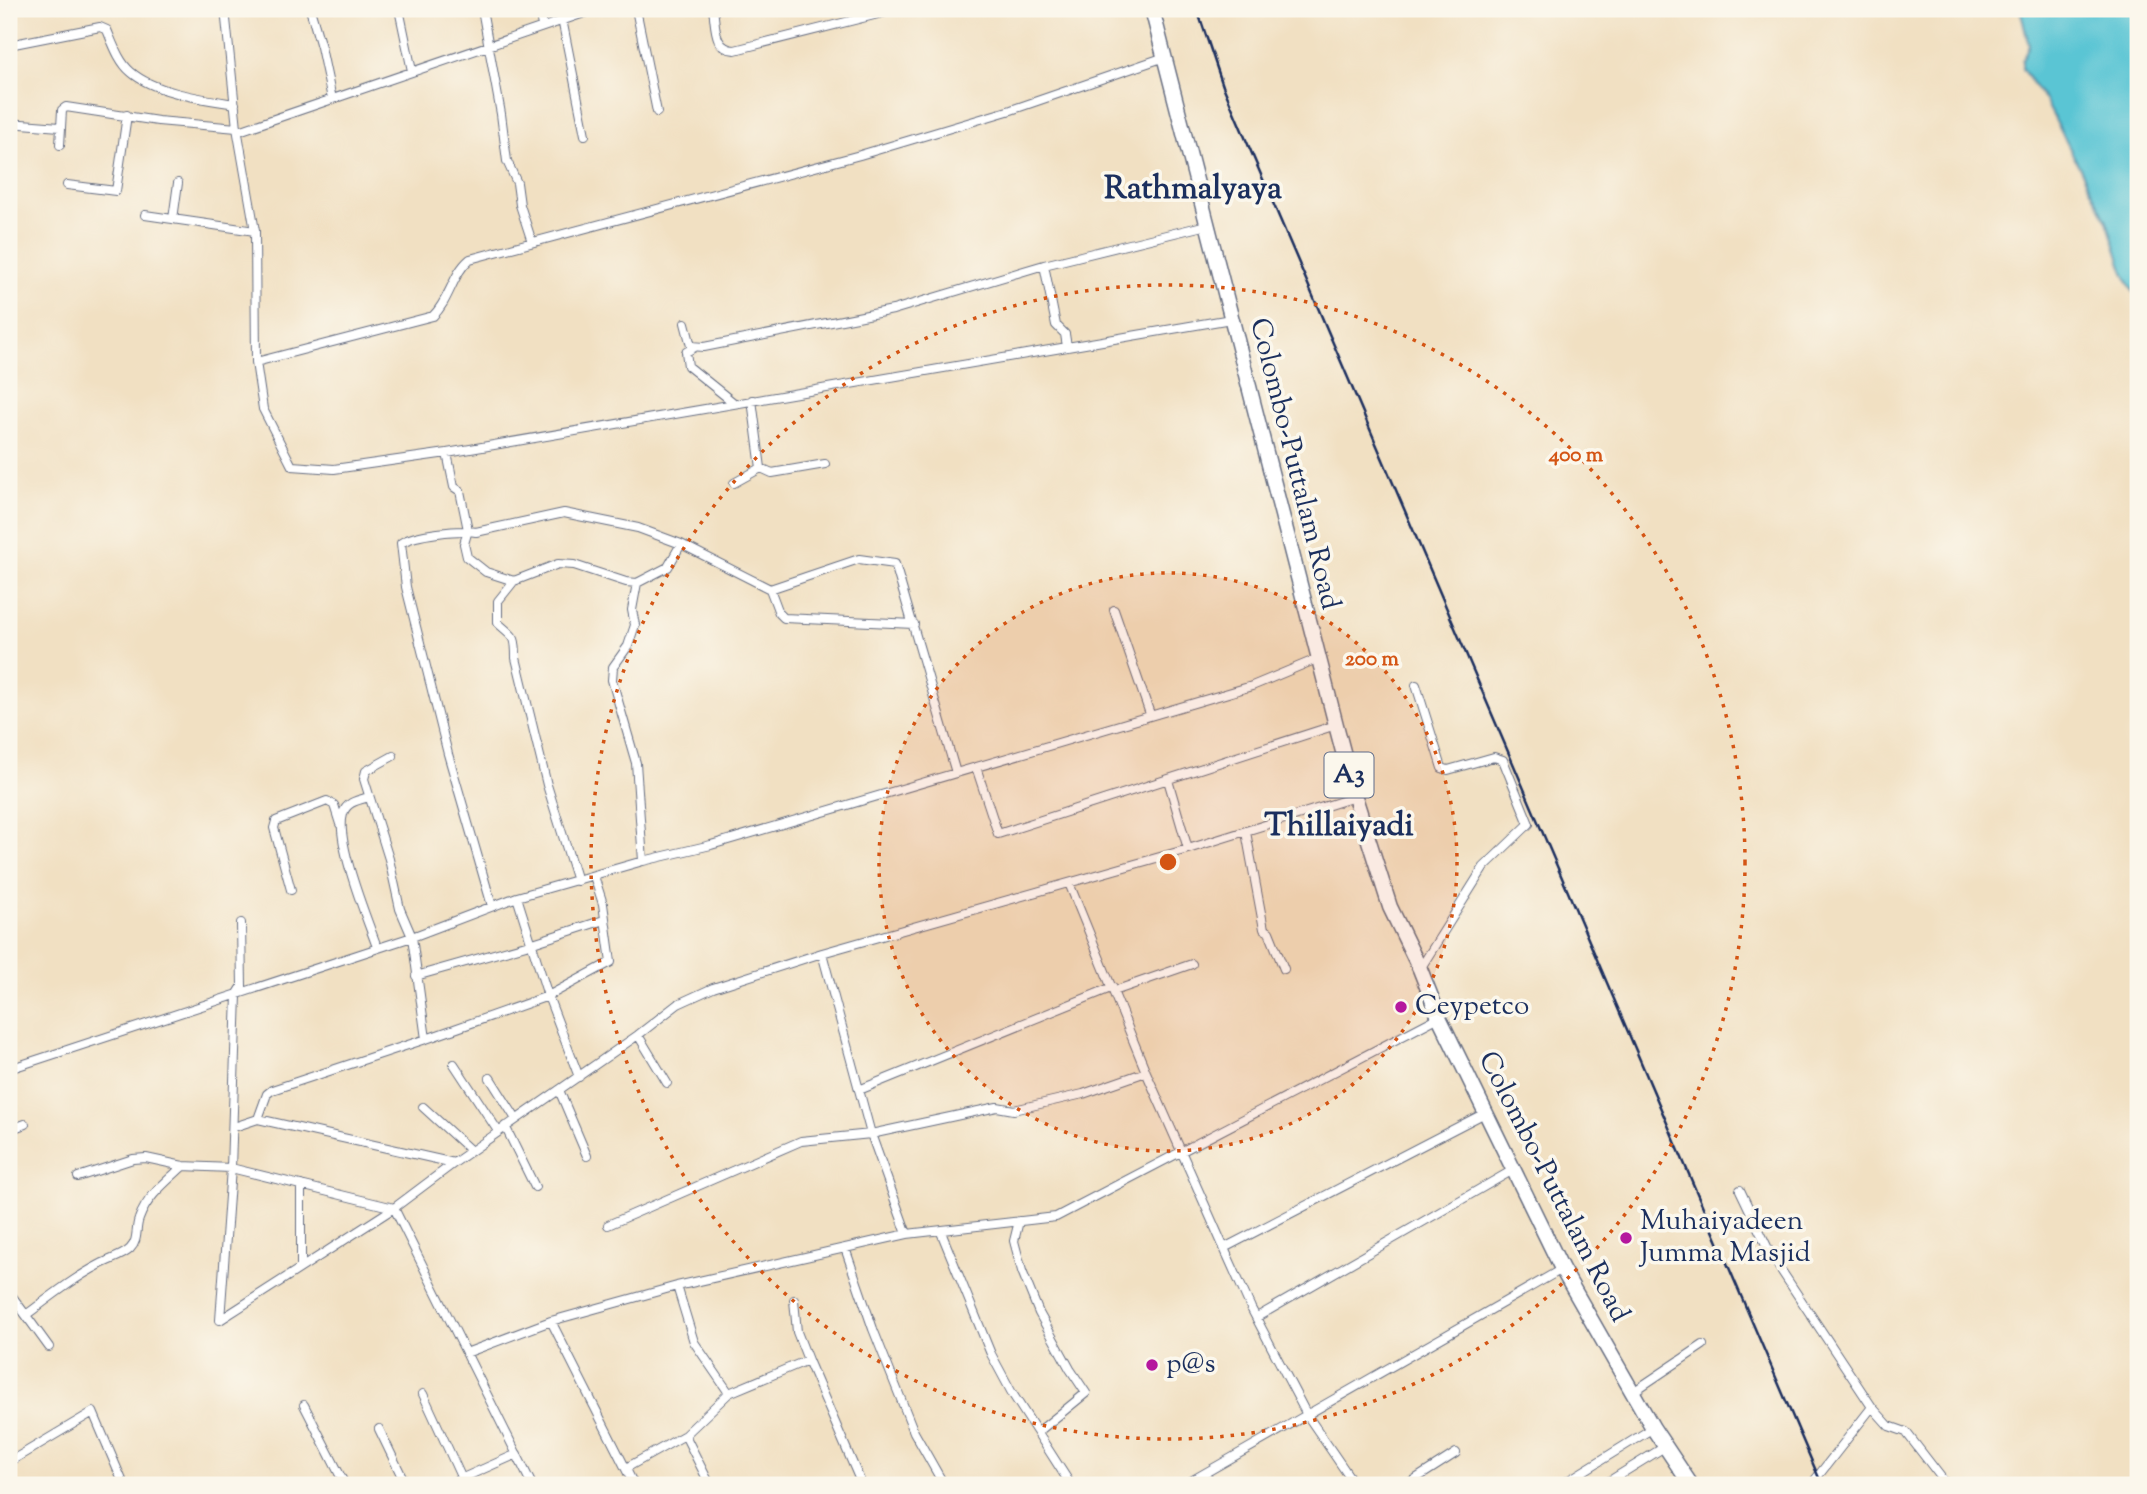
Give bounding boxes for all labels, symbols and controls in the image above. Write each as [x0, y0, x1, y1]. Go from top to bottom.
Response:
district label: Rathmalyaya [1104, 167, 1282, 213]
street label: Colombo-Puttalam Road [1238, 314, 1350, 614]
text: 400 m [1548, 441, 1604, 471]
text: 200 m [1345, 645, 1400, 675]
road number: A3 [1324, 752, 1374, 797]
district label: Thillaiyadi [1264, 804, 1414, 850]
centre of rings [1156, 850, 1180, 874]
place label: Ceypetco [1415, 987, 1529, 1027]
marker: Ceypetco [1393, 999, 1409, 1015]
street label: Colombo-Puttalam Road [1467, 1045, 1639, 1330]
place label: Muhaiyadeen Jumma Masjid [1638, 1202, 1811, 1274]
marker: Muhaiyadeen Jumma Masjid [1618, 1230, 1634, 1246]
place label: p@s [1166, 1345, 1216, 1385]
marker: p@s [1144, 1357, 1160, 1373]

